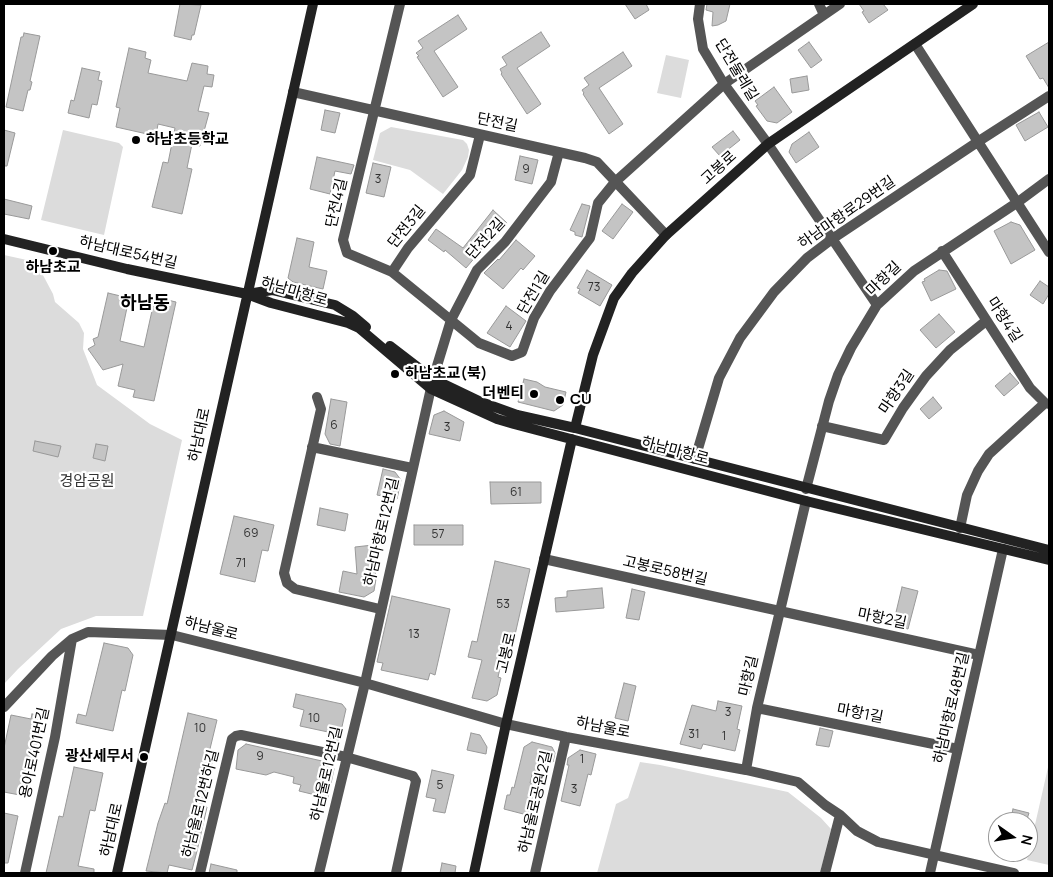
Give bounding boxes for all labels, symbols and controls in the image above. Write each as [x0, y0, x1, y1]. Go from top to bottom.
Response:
street label: 단전둘레길 [711, 36, 761, 104]
street label: 단전길 [475, 110, 519, 136]
place label: 하남초등학교 [146, 131, 229, 149]
marker: 하남초등학교 [130, 134, 142, 146]
street label: 고봉로 [698, 147, 740, 189]
house number: 9 [522, 163, 530, 177]
house number: 3 [375, 173, 381, 187]
street label: 하남마항로29번길 [795, 173, 899, 253]
street label: 단전4길 [323, 176, 351, 230]
street label: 단전3길 [384, 202, 430, 252]
street label: 단전2길 [463, 214, 509, 264]
street label: 하남대로54번길 [77, 233, 179, 273]
marker: 하남초교 [47, 245, 59, 257]
street label: 마항길 [863, 258, 905, 300]
place label: 하남초교 [25, 259, 81, 277]
street label: 단전1길 [514, 268, 554, 318]
street label: 하남마항로 [258, 274, 330, 310]
house number: 73 [588, 281, 600, 295]
district label: 하남동 [120, 293, 170, 315]
street label: 마항4길 [983, 294, 1025, 346]
house number: 4 [505, 320, 513, 334]
place label: 하남초교(북) [405, 365, 488, 383]
street label: 마항3길 [876, 366, 918, 418]
marker: 하남초교(북) [389, 368, 401, 380]
place label: 더벤티 [483, 385, 524, 403]
marker: 더벤티 [528, 388, 540, 400]
place label: CU [570, 391, 592, 409]
marker: CU [554, 394, 566, 406]
street label: 하남대로 [185, 406, 215, 464]
house number: 6 [330, 419, 338, 433]
house number: 3 [444, 421, 450, 435]
street label: 하남마항로 [639, 433, 711, 469]
park label: 경암공원 [59, 473, 115, 491]
street label: 하남마항로12번길 [361, 476, 403, 588]
house number: 61 [510, 486, 522, 500]
house number: 69 [244, 527, 258, 541]
house number: 57 [432, 528, 444, 542]
street label: 고봉로58번길 [621, 553, 709, 589]
house number: 71 [236, 557, 246, 571]
house number: 53 [496, 598, 510, 612]
street label: 마항2길 [856, 605, 908, 633]
street label: 하남울로 [182, 614, 240, 644]
house number: 13 [408, 628, 420, 642]
street label: 고봉로 [494, 631, 520, 675]
street label: 하남마항로48번길 [930, 650, 974, 766]
street label: 마항길 [736, 654, 762, 698]
street label: 마항1길 [835, 701, 885, 727]
street label: 용아로401번길 [17, 706, 53, 800]
house number: 3 [725, 706, 731, 720]
house number: 10 [308, 712, 320, 726]
street label: 하남울로 [574, 714, 632, 742]
house number: 10 [194, 722, 206, 736]
street label: 하남울로12번길 [307, 725, 347, 823]
house number: 31 [688, 728, 700, 742]
house number: 1 [722, 730, 726, 744]
place label: 광산세무서 [65, 748, 134, 766]
street label: 하남울로12번하길 [179, 748, 223, 860]
street label: 하남울로공원2길 [515, 749, 557, 855]
house number: 9 [256, 750, 264, 764]
marker: 광산세무서 [138, 751, 150, 763]
house number: 1 [580, 753, 584, 767]
house number: 5 [437, 779, 443, 793]
house number: 3 [571, 783, 577, 797]
street label: 하남대로 [97, 801, 127, 859]
north arrow [988, 812, 1038, 862]
text: N [1017, 833, 1038, 847]

